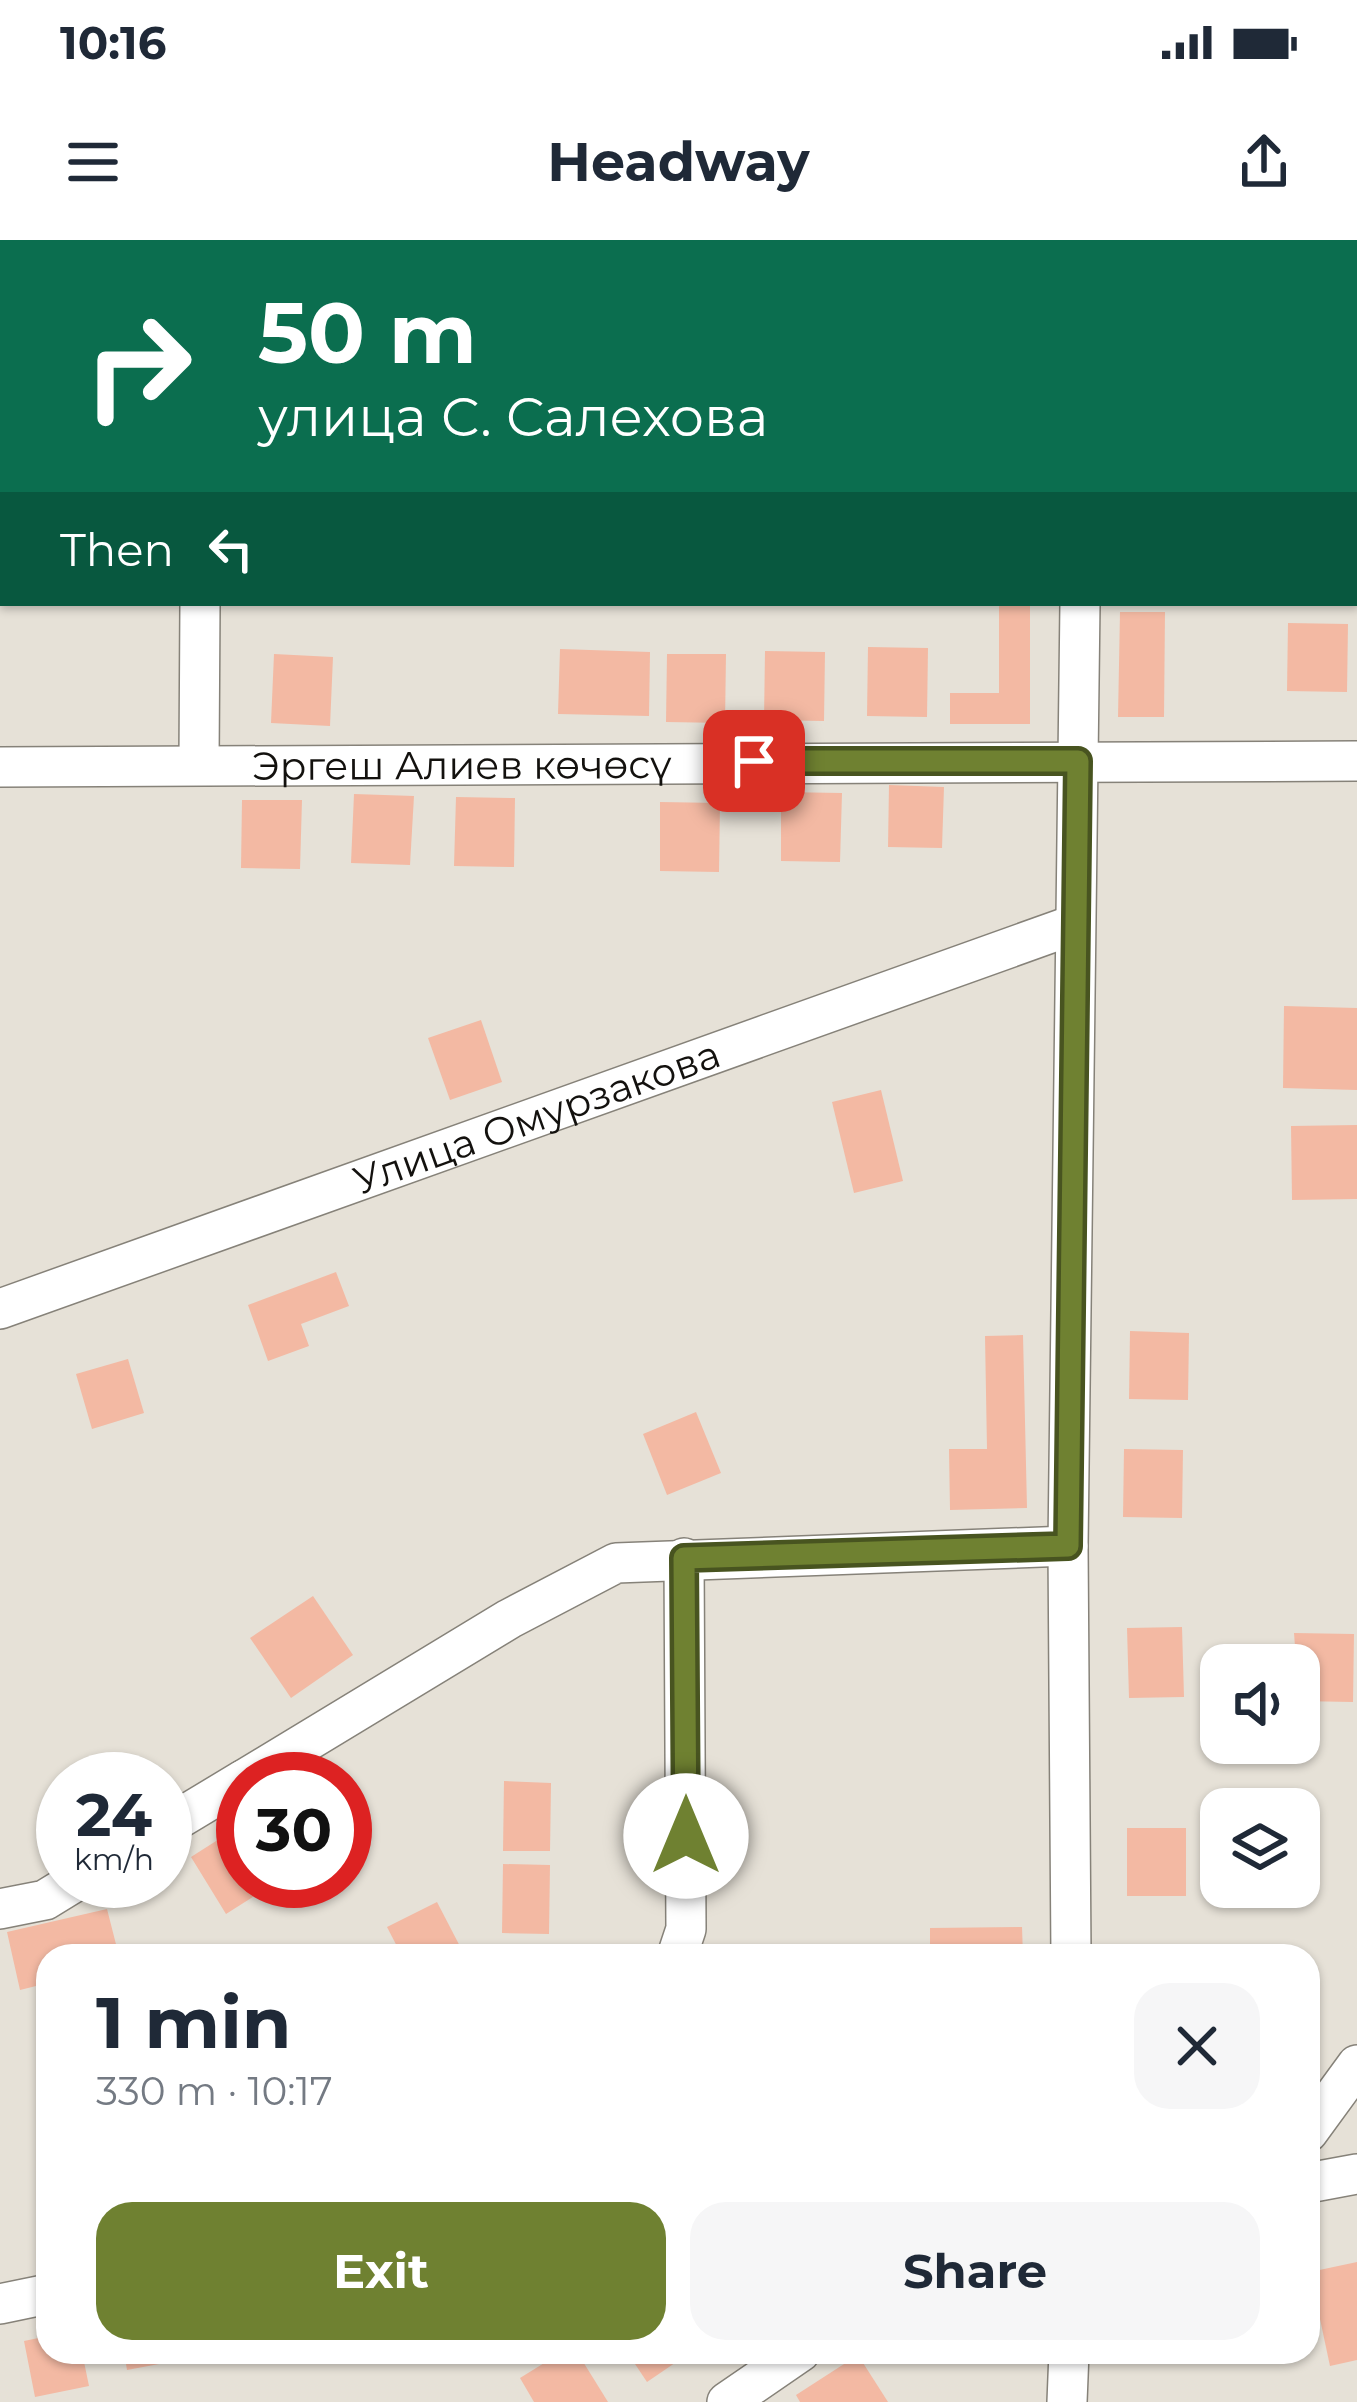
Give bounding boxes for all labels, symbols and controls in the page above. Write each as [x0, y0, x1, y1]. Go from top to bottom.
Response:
text: 10:16 [60, 15, 166, 70]
icon: menu [60, 129, 126, 195]
text: Headway [547, 129, 810, 195]
icon: share [1231, 129, 1297, 195]
text: 50 m [258, 282, 477, 384]
icon: right [60, 288, 216, 444]
text: улица С. Салехова [258, 384, 768, 450]
icon: left [198, 516, 264, 582]
text: Then [60, 522, 174, 577]
pin [703, 710, 805, 812]
icon: arrive [721, 728, 787, 794]
street label: Эргеш Алиев көчөсү [252, 740, 672, 790]
street label: Улица Омурзакова [347, 1029, 726, 1205]
map controls [1200, 1644, 1320, 1908]
button: sound [1200, 1644, 1320, 1764]
speed limit sign: 30 [216, 1752, 372, 1908]
position arrow [623, 1773, 749, 1899]
text: 24 [76, 1778, 152, 1851]
button: layers [1200, 1788, 1320, 1908]
text: km/h [74, 1841, 154, 1878]
text: 1 min [96, 1978, 292, 2066]
button: close [1134, 1983, 1260, 2109]
text: 330 m · 10:17 [96, 2067, 333, 2115]
button: Exit [96, 2202, 666, 2340]
button: Share [690, 2202, 1260, 2340]

